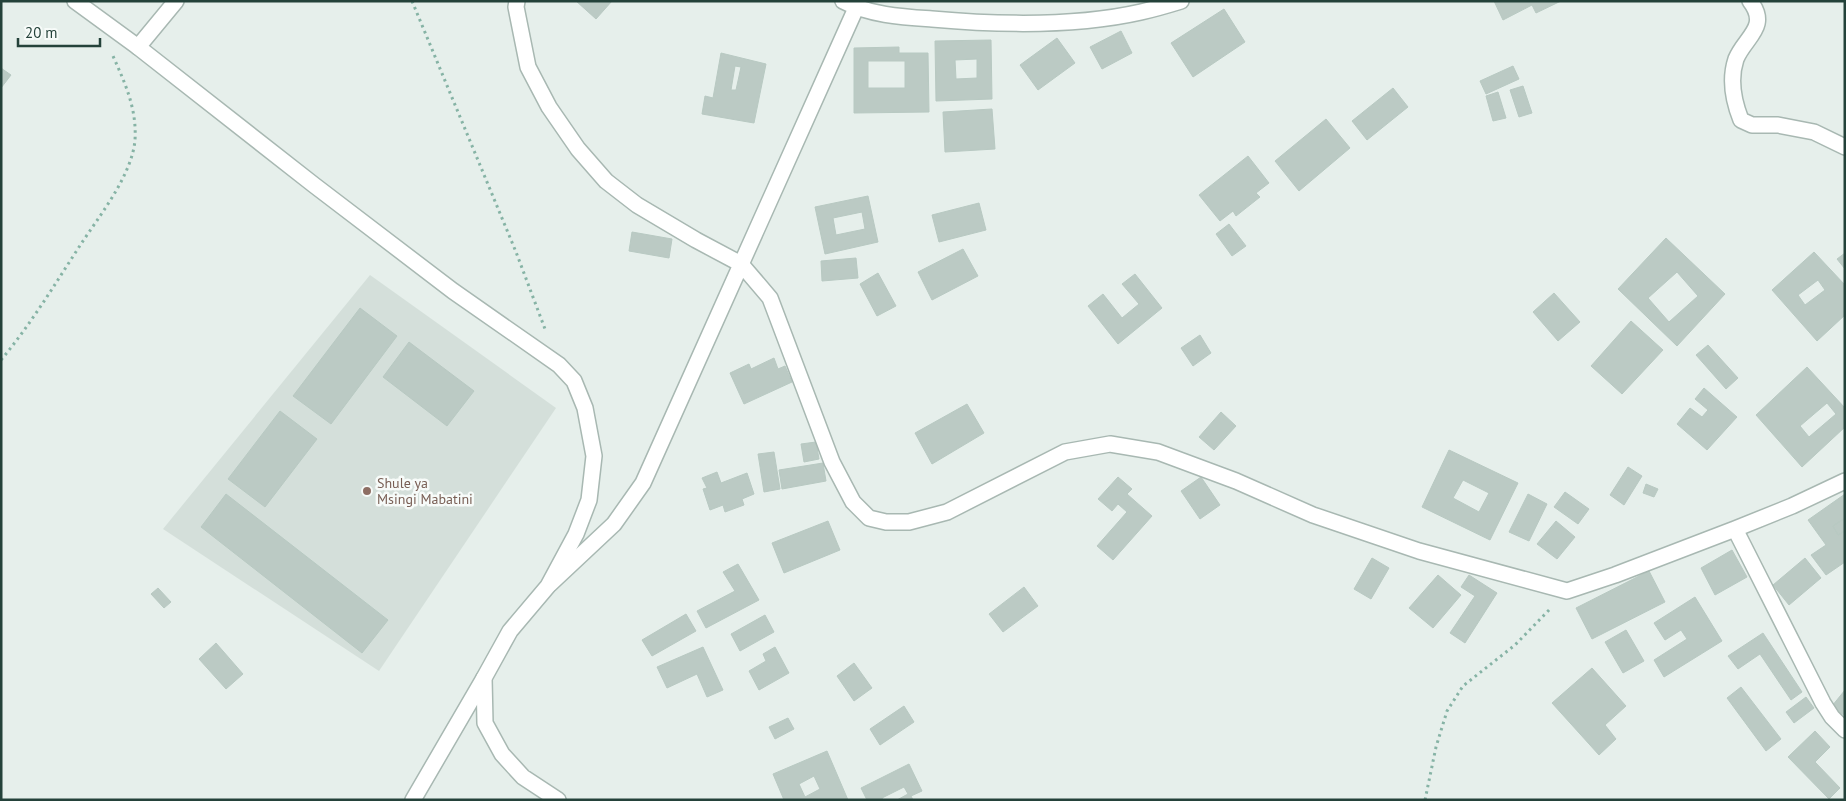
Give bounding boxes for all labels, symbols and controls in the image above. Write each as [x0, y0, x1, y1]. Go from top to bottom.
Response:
scale bar [18, 15, 100, 47]
text: 20 m [25, 23, 58, 42]
place label: Shule ya Msingi Mabatini [377, 474, 473, 508]
marker: Shule ya Msingi Mabatini [361, 485, 373, 497]

